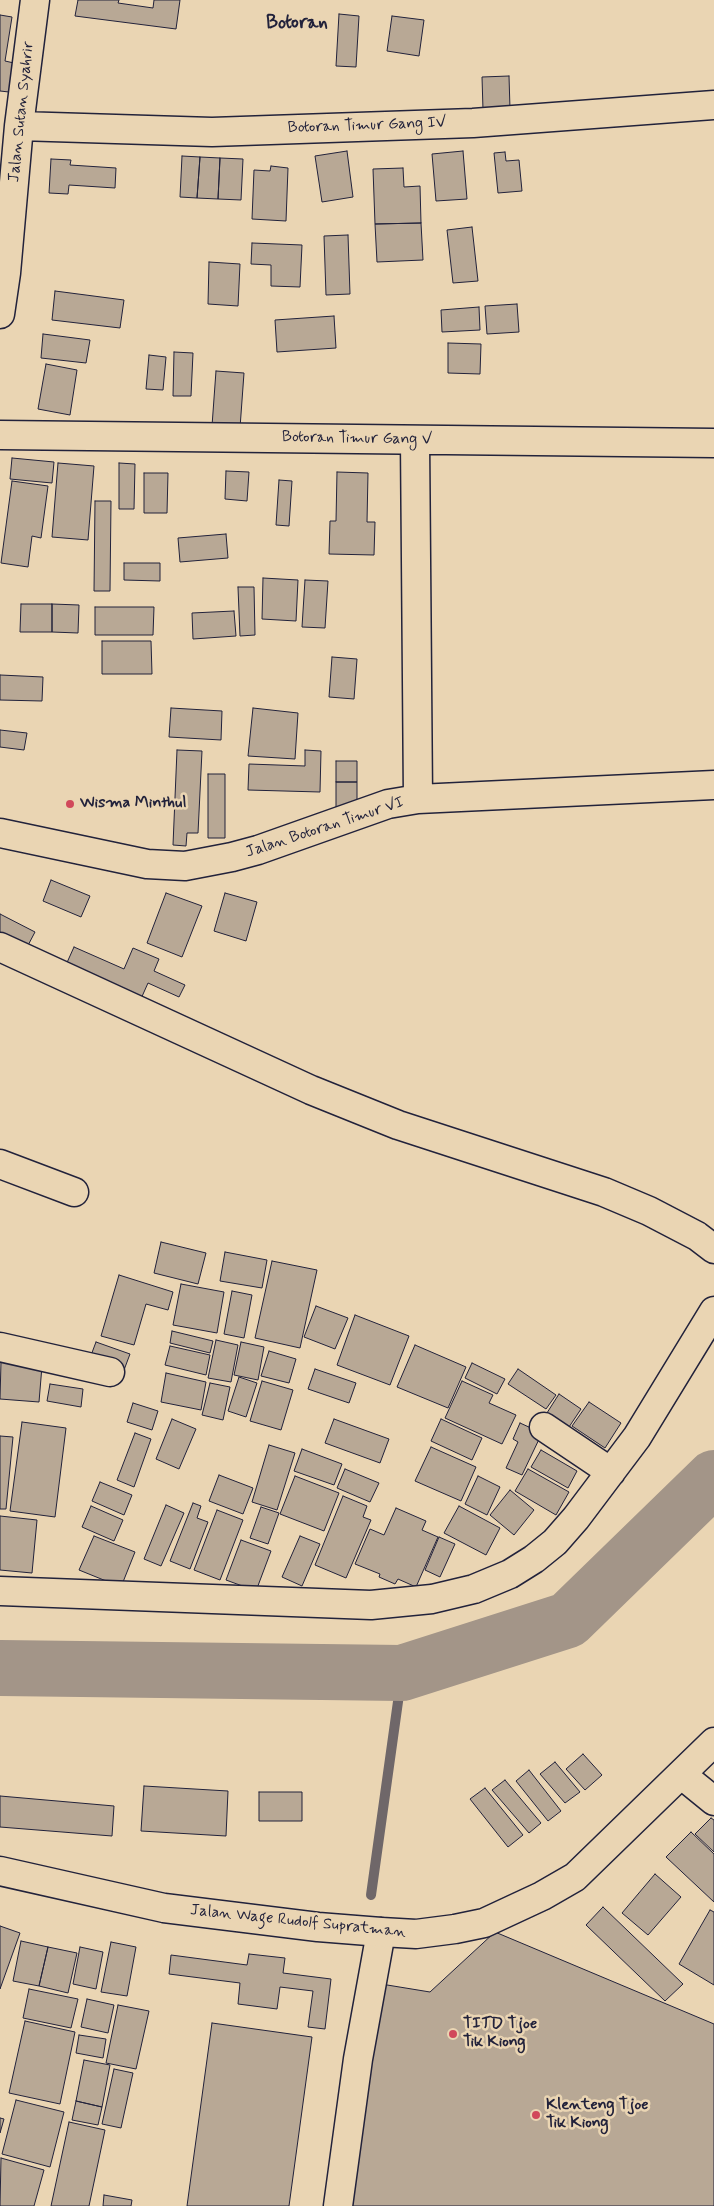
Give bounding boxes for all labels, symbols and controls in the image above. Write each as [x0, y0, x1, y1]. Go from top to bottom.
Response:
district label: Botoran [266, 13, 328, 35]
street label: Jalan Sutan Syahrir [5, 41, 39, 183]
street label: Botoran Timur Gang IV [287, 114, 447, 138]
street label: Botoran Timur Gang V [282, 428, 432, 450]
street label: Jalan Botoran Timur VI [244, 793, 406, 863]
place label: Wisma Minthul [80, 794, 186, 814]
marker: Wisma Minthul [64, 798, 76, 810]
street label: Jalan Wage Rudolf Supratman [189, 1901, 407, 1943]
place label: TITD Tjoe Tik Kiong [463, 2015, 537, 2053]
marker: TITD Tjoe Tik Kiong [447, 2028, 459, 2040]
place label: Klenteng Tjoe Tik Kiong [546, 2096, 648, 2134]
marker: Klenteng Tjoe Tik Kiong [530, 2109, 542, 2121]

